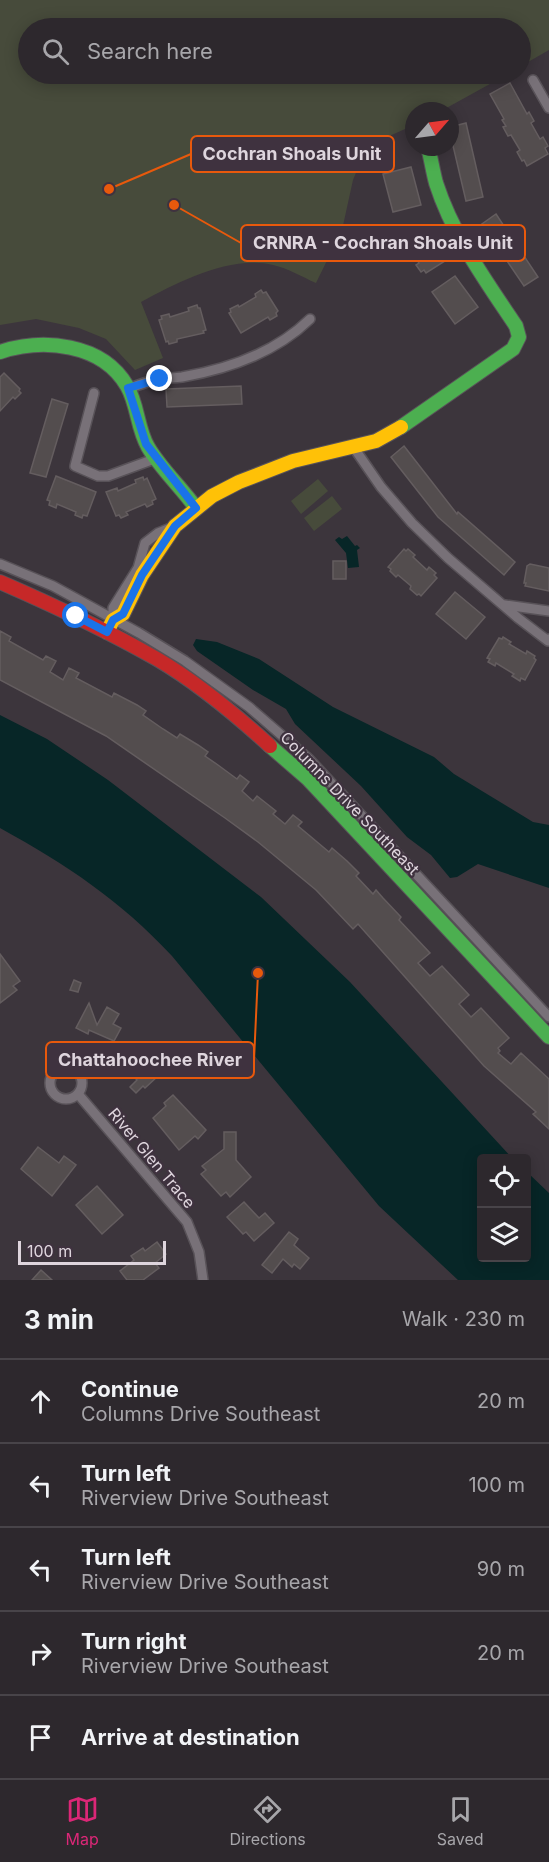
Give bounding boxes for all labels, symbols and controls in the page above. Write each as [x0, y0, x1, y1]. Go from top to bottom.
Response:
search box [18, 18, 531, 84]
icon: search [39, 35, 72, 68]
text: Search here [87, 38, 213, 64]
north arrow [405, 102, 459, 156]
callout: Cochran Shoals Unit [191, 136, 394, 172]
text: Cochran Shoals Unit [203, 143, 382, 164]
callout: CRNRA - Cochran Shoals Unit [241, 225, 525, 261]
text: CRNRA - Cochran Shoals Unit [253, 232, 513, 253]
route end [146, 365, 172, 391]
route start [62, 602, 88, 628]
street label: Columns Drive Southeast [276, 727, 424, 879]
callout: Chattahoochee River [46, 1042, 254, 1078]
text: Chattahoochee River [58, 1049, 242, 1070]
street label: River Glen Trace [104, 1104, 200, 1212]
map controls [477, 1154, 531, 1262]
button: locate [477, 1154, 531, 1208]
button: layers [477, 1208, 531, 1262]
scale bar [18, 1238, 166, 1266]
text: 100 m [27, 1241, 72, 1261]
text: 3 min [24, 1304, 94, 1335]
text: Walk · 230 m [402, 1307, 525, 1331]
text: Continue [81, 1376, 179, 1402]
icon: ahead [24, 1385, 57, 1418]
text: 20 m [477, 1389, 525, 1413]
text: Columns Drive Southeast [81, 1402, 320, 1426]
text: Turn left [81, 1460, 171, 1486]
icon: left [24, 1469, 57, 1502]
text: 100 m [468, 1473, 525, 1497]
text: Riverview Drive Southeast [81, 1486, 329, 1510]
text: Turn left [81, 1544, 171, 1570]
icon: left [24, 1553, 57, 1586]
text: 90 m [477, 1557, 525, 1581]
text: Riverview Drive Southeast [81, 1570, 329, 1594]
text: Turn right [81, 1628, 187, 1654]
icon: right [24, 1637, 57, 1670]
text: 20 m [477, 1641, 525, 1665]
text: Riverview Drive Southeast [81, 1654, 329, 1678]
icon: arrive [24, 1721, 57, 1754]
text: Arrive at destination [81, 1724, 300, 1750]
tab: Map [65, 1793, 99, 1849]
tab: Directions [230, 1793, 306, 1849]
tab: Saved [437, 1793, 484, 1849]

